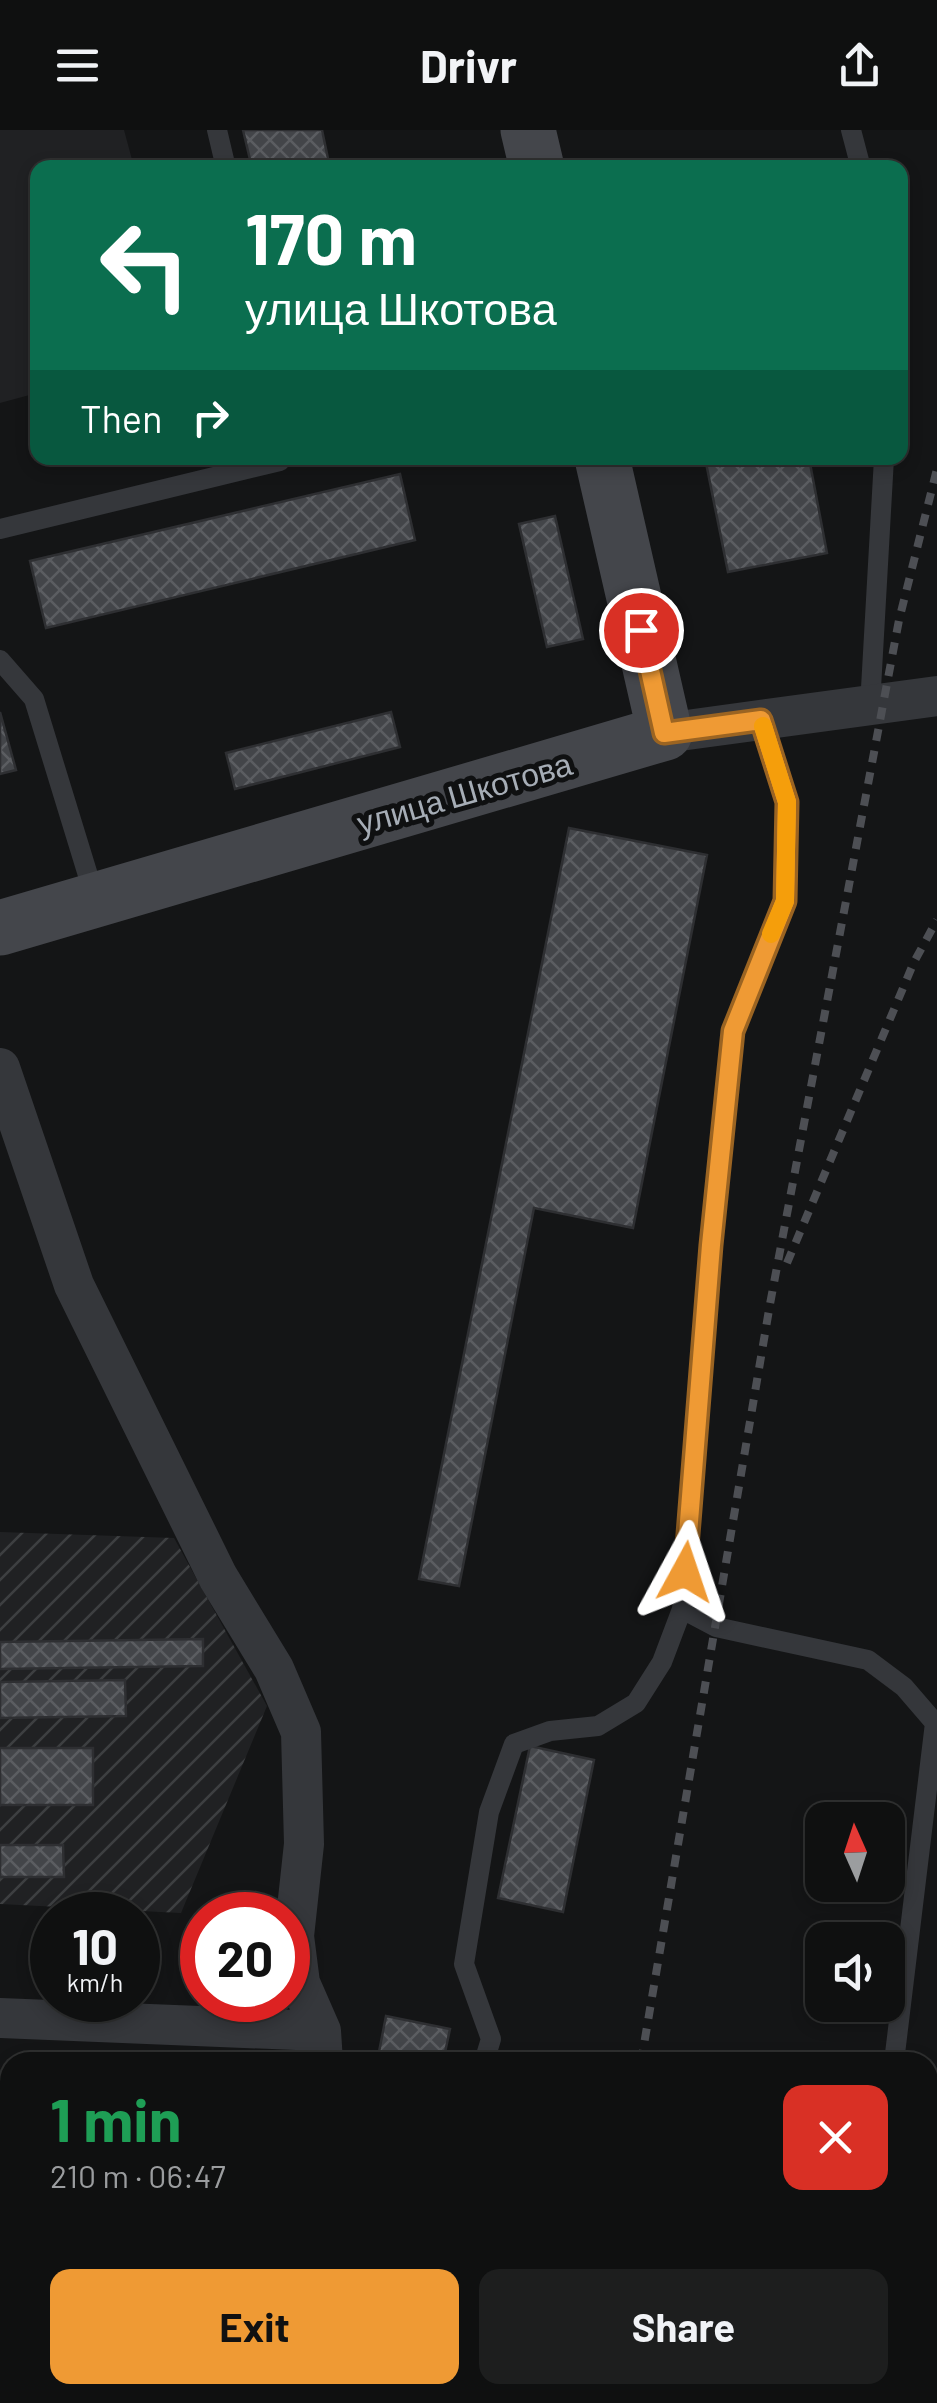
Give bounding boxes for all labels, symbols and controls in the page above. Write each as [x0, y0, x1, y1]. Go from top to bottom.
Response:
icon: menu [50, 38, 105, 93]
text: Drivr [420, 38, 517, 92]
icon: share [832, 38, 887, 93]
text: 170 m [245, 195, 417, 279]
icon: left [80, 200, 210, 330]
text: улица Шкотова [245, 280, 557, 334]
icon: right [183, 390, 238, 445]
text: Then [80, 395, 163, 441]
pin [599, 588, 684, 673]
icon: arrive [614, 603, 669, 658]
street label: улица Шкотова [352, 743, 576, 842]
position arrow [633, 1520, 737, 1624]
north arrow [805, 1802, 905, 1902]
map controls [805, 1802, 905, 2022]
speed limit sign: 20 [180, 1892, 310, 2022]
text: 10 [72, 1915, 118, 1975]
button: sound [805, 1922, 905, 2022]
text: km/h [67, 1967, 123, 1997]
text: 1 min [50, 2082, 181, 2154]
button: close [783, 2085, 888, 2190]
text: 210 m · 06:47 [50, 2156, 226, 2194]
button: Exit [50, 2269, 459, 2384]
button: Share [479, 2269, 888, 2384]

